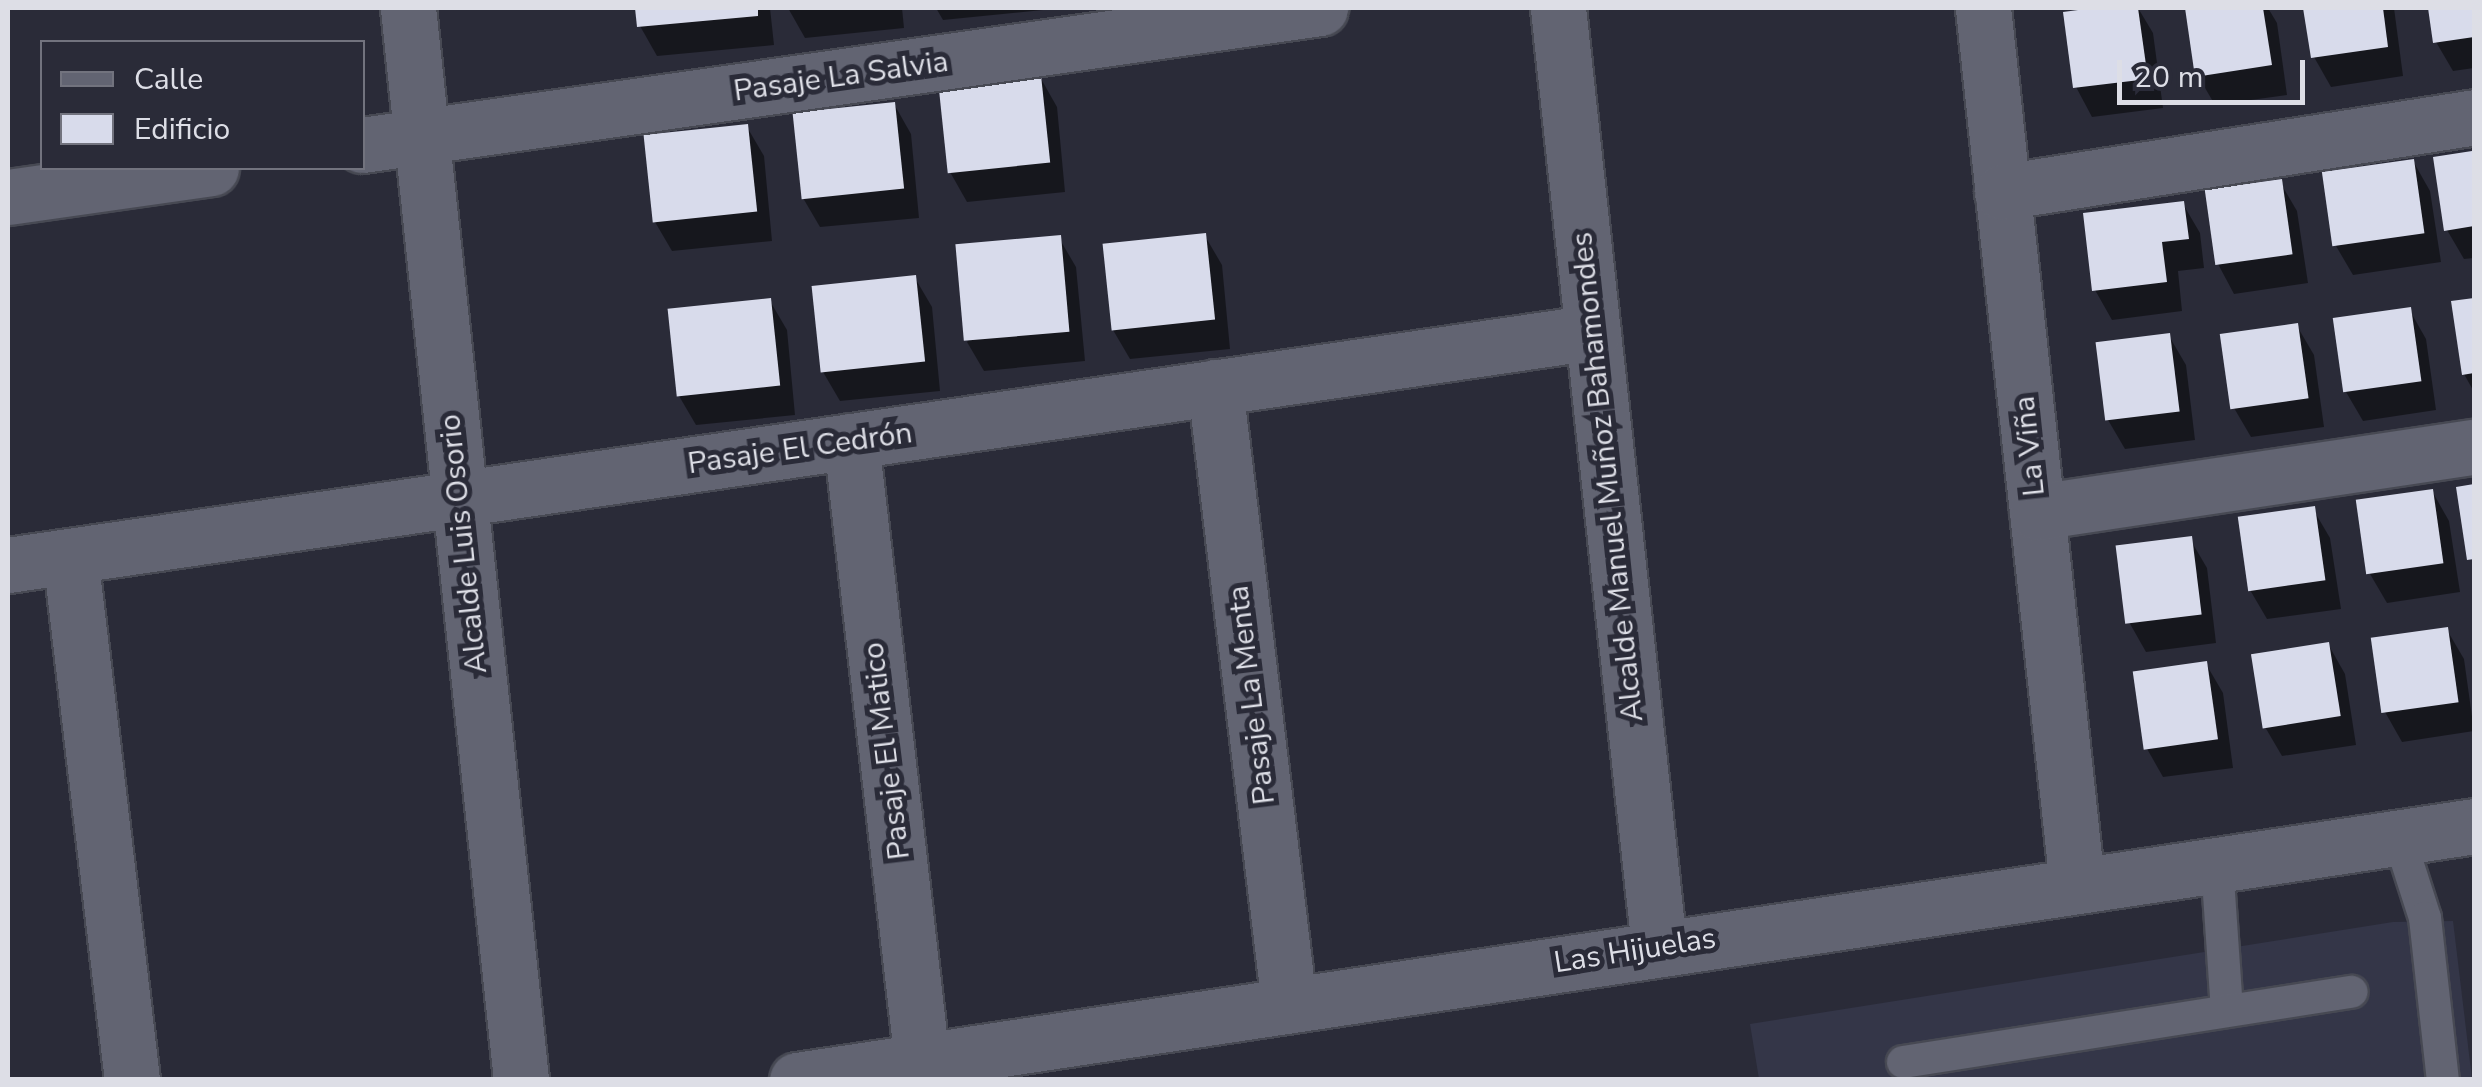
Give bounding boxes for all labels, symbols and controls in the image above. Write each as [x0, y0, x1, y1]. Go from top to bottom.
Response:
legend [40, 40, 365, 170]
scale bar [2122, 40, 2310, 102]
street label: Pasaje La Salvia [731, 44, 951, 110]
text: 20 m [2134, 57, 2203, 98]
text: Calle [134, 59, 203, 100]
text: Edificio [134, 109, 230, 150]
street label: Alcalde Manuel Muñoz Bahamondes [1564, 230, 1652, 724]
street label: La Viña [2007, 394, 2053, 498]
street label: Alcalde Luis Osorio [432, 413, 496, 675]
street label: Pasaje El Cedrón [686, 415, 914, 483]
street label: Pasaje La Menta [1221, 584, 1283, 806]
street label: Pasaje El Matico [856, 640, 918, 862]
street label: Las Hijuelas [1552, 920, 1718, 982]

